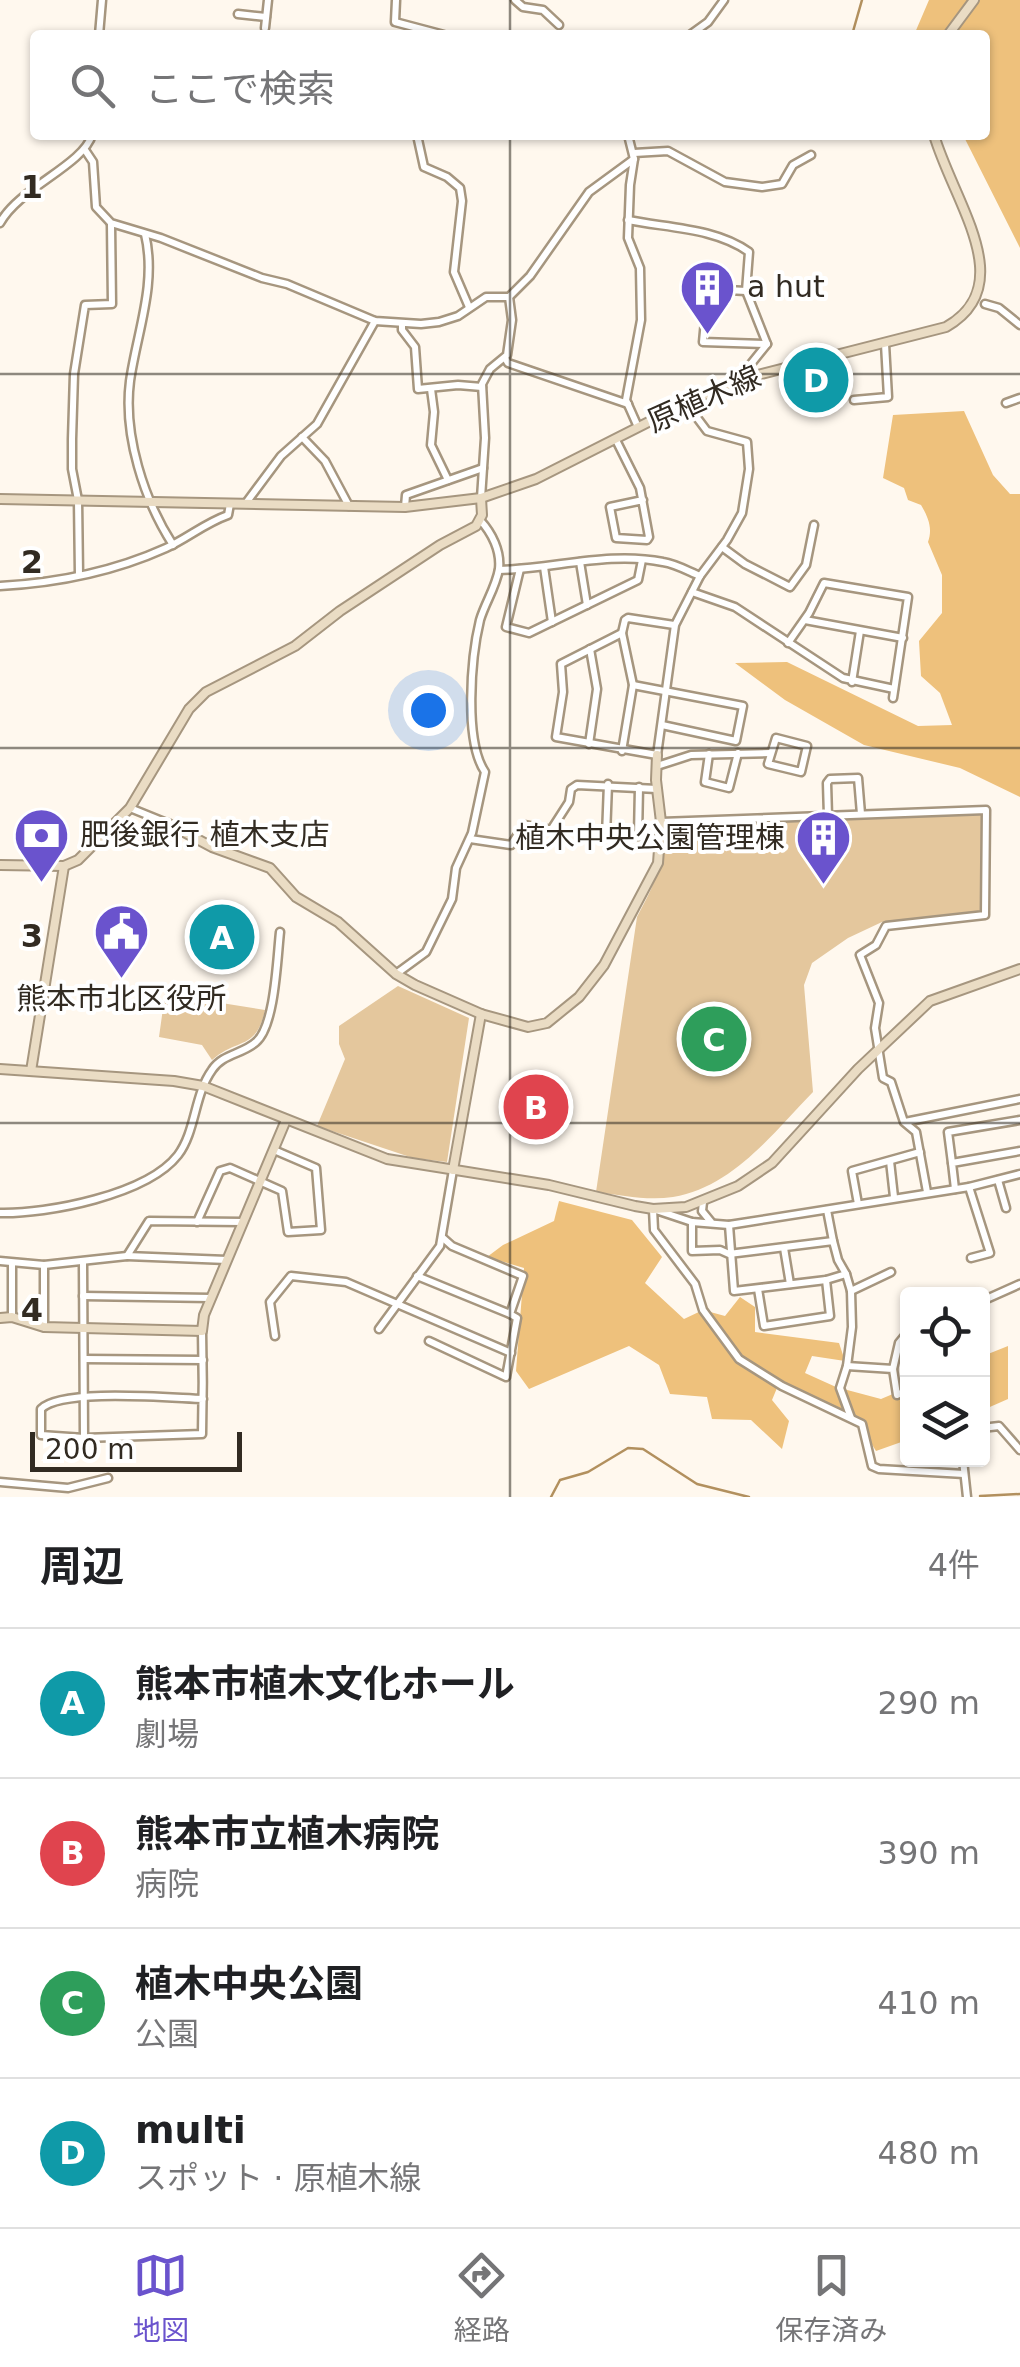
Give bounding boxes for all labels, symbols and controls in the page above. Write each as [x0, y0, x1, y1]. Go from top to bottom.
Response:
search box [30, 30, 990, 140]
icon: search [65, 58, 120, 113]
text: ここで検索 [145, 67, 335, 111]
text: 1 [21, 168, 43, 206]
building icon: a hut [678, 257, 738, 336]
place label: a hut [747, 269, 825, 304]
pin: D [784, 342, 848, 418]
street label: 原植木線 [642, 358, 766, 439]
text: 2 [21, 543, 43, 581]
your location [403, 685, 454, 736]
bank icon: 肥後銀行 植木支店 [11, 805, 71, 884]
building icon: 植木中央公園管理棟 [794, 808, 854, 887]
place label: 肥後銀行 植木支店 [80, 817, 330, 852]
place label: 植木中央公園管理棟 [515, 820, 785, 855]
pin: A [190, 900, 254, 974]
public building icon: 熊本市北区役所 [91, 901, 151, 980]
text: 3 [21, 917, 43, 955]
place label: 熊本市北区役所 [16, 981, 226, 1016]
pin: C [682, 1002, 746, 1076]
pin: B [504, 1070, 568, 1144]
map controls [900, 1287, 990, 1467]
button: locate [900, 1287, 990, 1377]
text: 4 [21, 1291, 43, 1329]
button: layers [900, 1377, 990, 1467]
scale bar [30, 1427, 242, 1472]
text: 200 m [45, 1433, 135, 1466]
text: 周辺 [40, 1542, 124, 1591]
text: 4件 [928, 1546, 980, 1584]
text: 熊本市植木文化ホール [135, 1662, 515, 1706]
text: A [60, 1684, 85, 1722]
text: 290 m [878, 1684, 980, 1722]
text: 劇場 [135, 1715, 199, 1753]
text: 熊本市立植木病院 [135, 1812, 439, 1856]
text: B [60, 1834, 85, 1872]
text: 390 m [878, 1834, 980, 1872]
text: 病院 [135, 1865, 199, 1903]
text: 植木中央公園 [135, 1962, 363, 2006]
text: C [61, 1984, 84, 2022]
text: 410 m [878, 1984, 980, 2022]
text: 公園 [135, 2015, 199, 2053]
text: multi [135, 2108, 246, 2152]
text: D [59, 2134, 86, 2172]
text: 480 m [878, 2134, 980, 2172]
text: スポット · 原植木線 [135, 2159, 422, 2197]
tab: 地図 [133, 2248, 189, 2348]
tab: 経路 [454, 2248, 510, 2348]
tab: 保存済み [775, 2248, 887, 2348]

